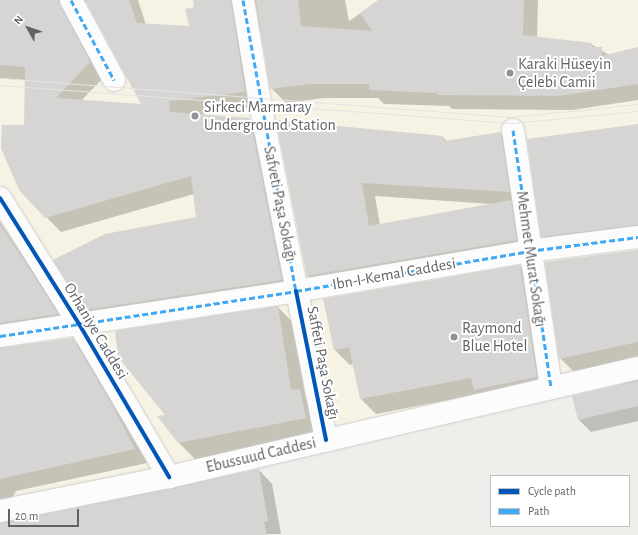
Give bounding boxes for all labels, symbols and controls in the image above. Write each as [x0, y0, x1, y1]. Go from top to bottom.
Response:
north arrow [8, 8, 48, 48]
text: N [12, 13, 25, 26]
place label: Karaki Hüseyin Çelebi Camii [518, 54, 611, 92]
marker: Karaki Hüseyin Çelebi Camii [505, 68, 515, 78]
place label: Sirkeci Marmaray Underground Station [204, 97, 336, 135]
marker: Sirkeci Marmaray Underground Station [189, 110, 201, 122]
street label: Safveti Paşa Sokağı [259, 145, 301, 263]
street label: Mehmet Murat Sokağı [512, 190, 550, 328]
street label: Ibn-I-Kemal Caddesi [331, 254, 457, 294]
street label: Orhaniye Caddesi [60, 279, 132, 383]
street label: Saffeti Paşa Sokağı [303, 305, 343, 421]
place label: Raymond Blue Hotel [462, 318, 527, 356]
marker: Raymond Blue Hotel [449, 332, 459, 342]
street label: Ebussuud Caddesi [204, 433, 318, 477]
legend [490, 475, 630, 527]
text: Cycle path [528, 485, 576, 497]
scale bar [10, 501, 81, 527]
text: Path [528, 505, 550, 517]
text: 20 m [15, 510, 38, 522]

